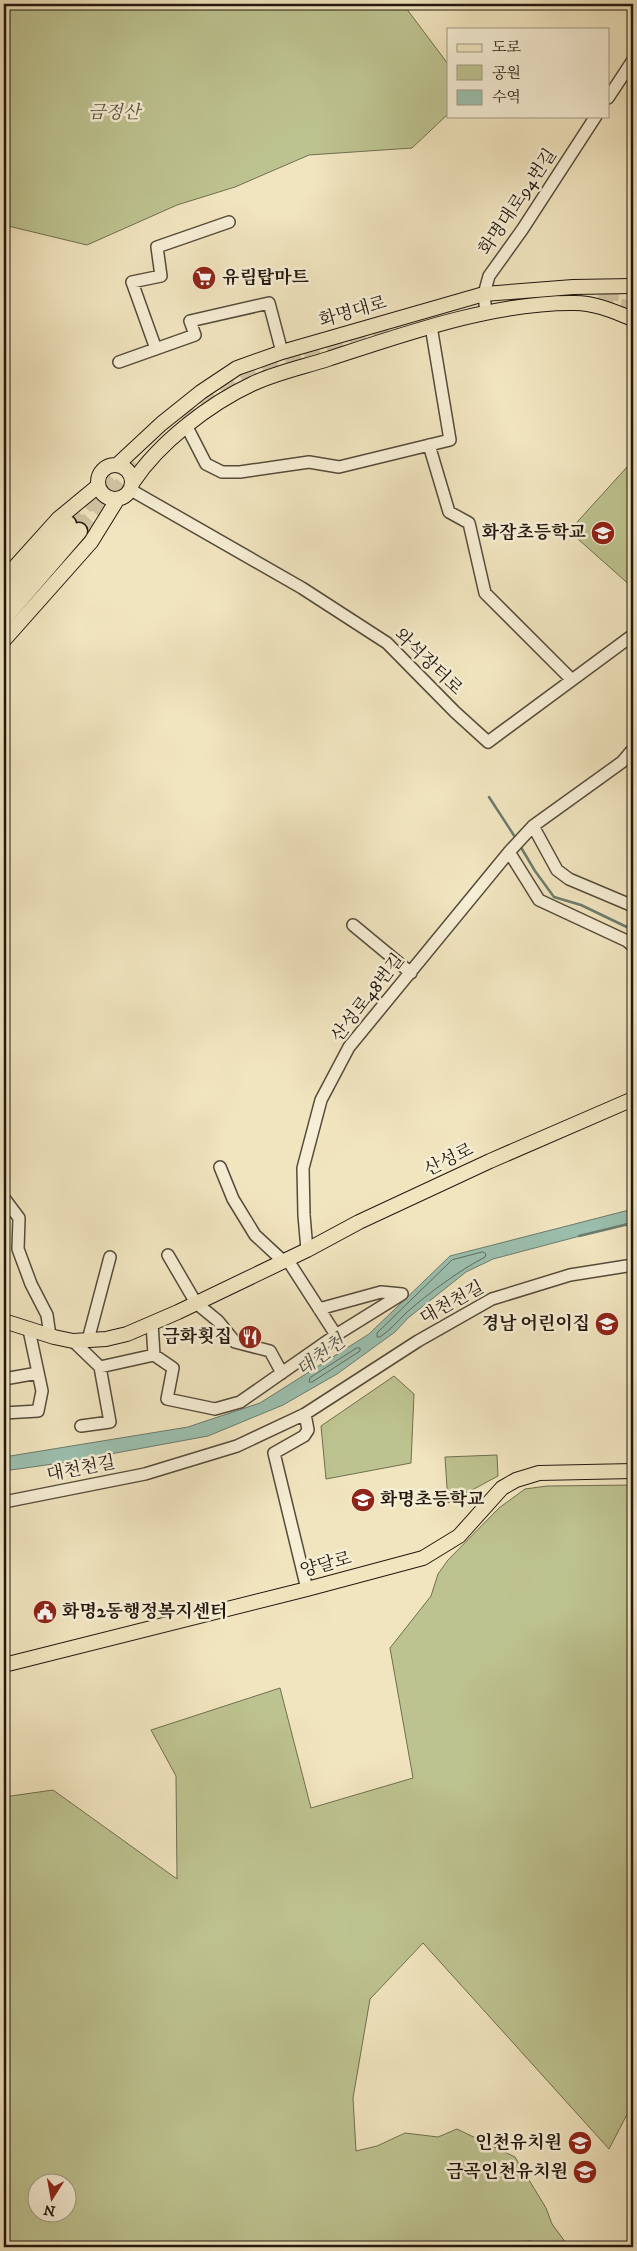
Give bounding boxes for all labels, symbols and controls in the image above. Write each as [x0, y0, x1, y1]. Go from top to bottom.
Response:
legend [447, 28, 610, 118]
text: 도로 [492, 38, 521, 57]
text: 공원 [492, 64, 521, 83]
text: 수역 [492, 88, 521, 107]
park label: 금정산 [88, 102, 143, 124]
street label: 화명대로94번길 [474, 145, 562, 259]
supermarket icon: 유림탑마트 [191, 265, 217, 291]
place label: 유림탑마트 [222, 267, 310, 289]
street label: 화명대로 [317, 292, 389, 332]
school or university icon: 화잠초등학교 [590, 520, 616, 546]
place label: 화잠초등학교 [482, 522, 587, 544]
street label: 와석장터로 [389, 624, 467, 700]
street label: 산성로48번길 [327, 949, 409, 1047]
street label: 산성로 [421, 1139, 477, 1181]
street label: 대천천길 [416, 1277, 488, 1329]
school or university icon: 경남 어린이집 [594, 1311, 620, 1337]
place label: 경남 어린이집 [482, 1313, 590, 1335]
restaurant icon: 금화횟집 [237, 1324, 263, 1350]
place label: 금화횟집 [162, 1326, 232, 1348]
water label: 대천천 [292, 1329, 351, 1382]
street label: 대천천길 [45, 1452, 117, 1486]
school or university icon: 화명초등학교 [350, 1487, 376, 1513]
place label: 화명초등학교 [380, 1489, 485, 1511]
street label: 양달로 [298, 1548, 354, 1582]
public building icon: 화명2동행정복지센터 [32, 1599, 58, 1625]
place label: 화명2동행정복지센터 [62, 1601, 227, 1623]
school or university icon: 인천유치원 [567, 2130, 593, 2156]
place label: 인천유치원 [475, 2132, 562, 2154]
school or university icon: 금곡인천유치원 [572, 2159, 598, 2185]
place label: 금곡인천유치원 [446, 2161, 568, 2183]
north arrow [28, 2174, 78, 2224]
text: N [42, 2200, 57, 2220]

